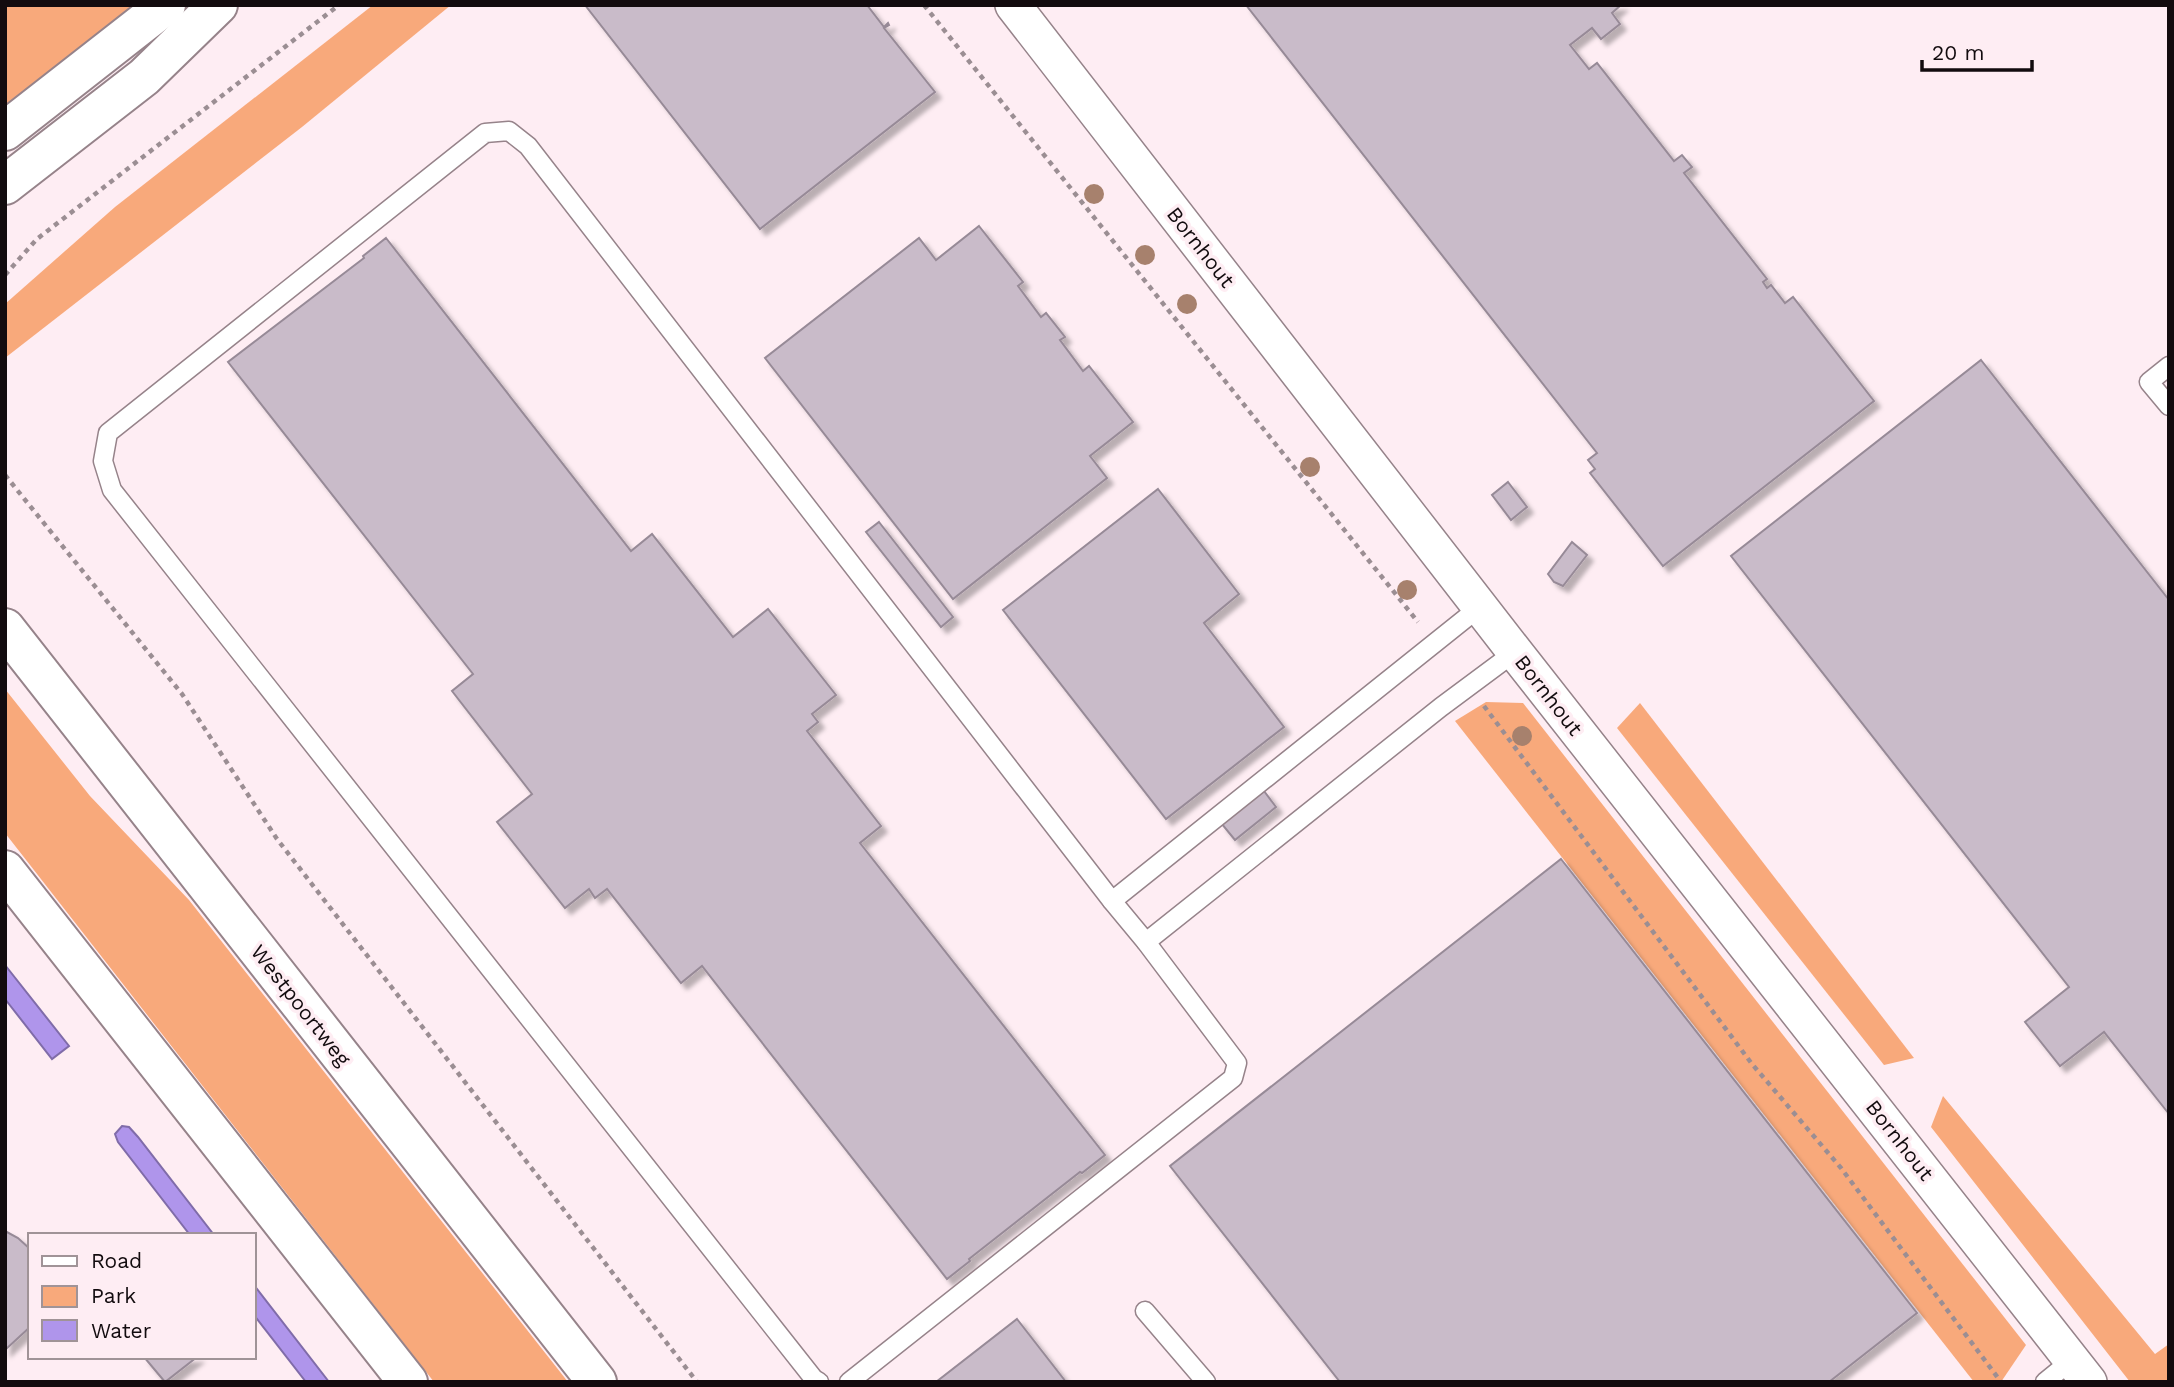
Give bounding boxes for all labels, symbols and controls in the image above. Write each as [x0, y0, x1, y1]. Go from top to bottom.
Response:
scale bar [1922, 28, 2032, 72]
text: 20 m [1932, 40, 1984, 65]
street label: Bornhout [1162, 202, 1240, 292]
street label: Bornhout [1510, 650, 1588, 740]
street label: Westpoortweg [246, 939, 357, 1071]
street label: Bornhout [1861, 1095, 1939, 1185]
legend [28, 1233, 256, 1359]
text: Road [91, 1248, 142, 1273]
text: Park [91, 1283, 136, 1308]
text: Water [91, 1318, 152, 1343]

